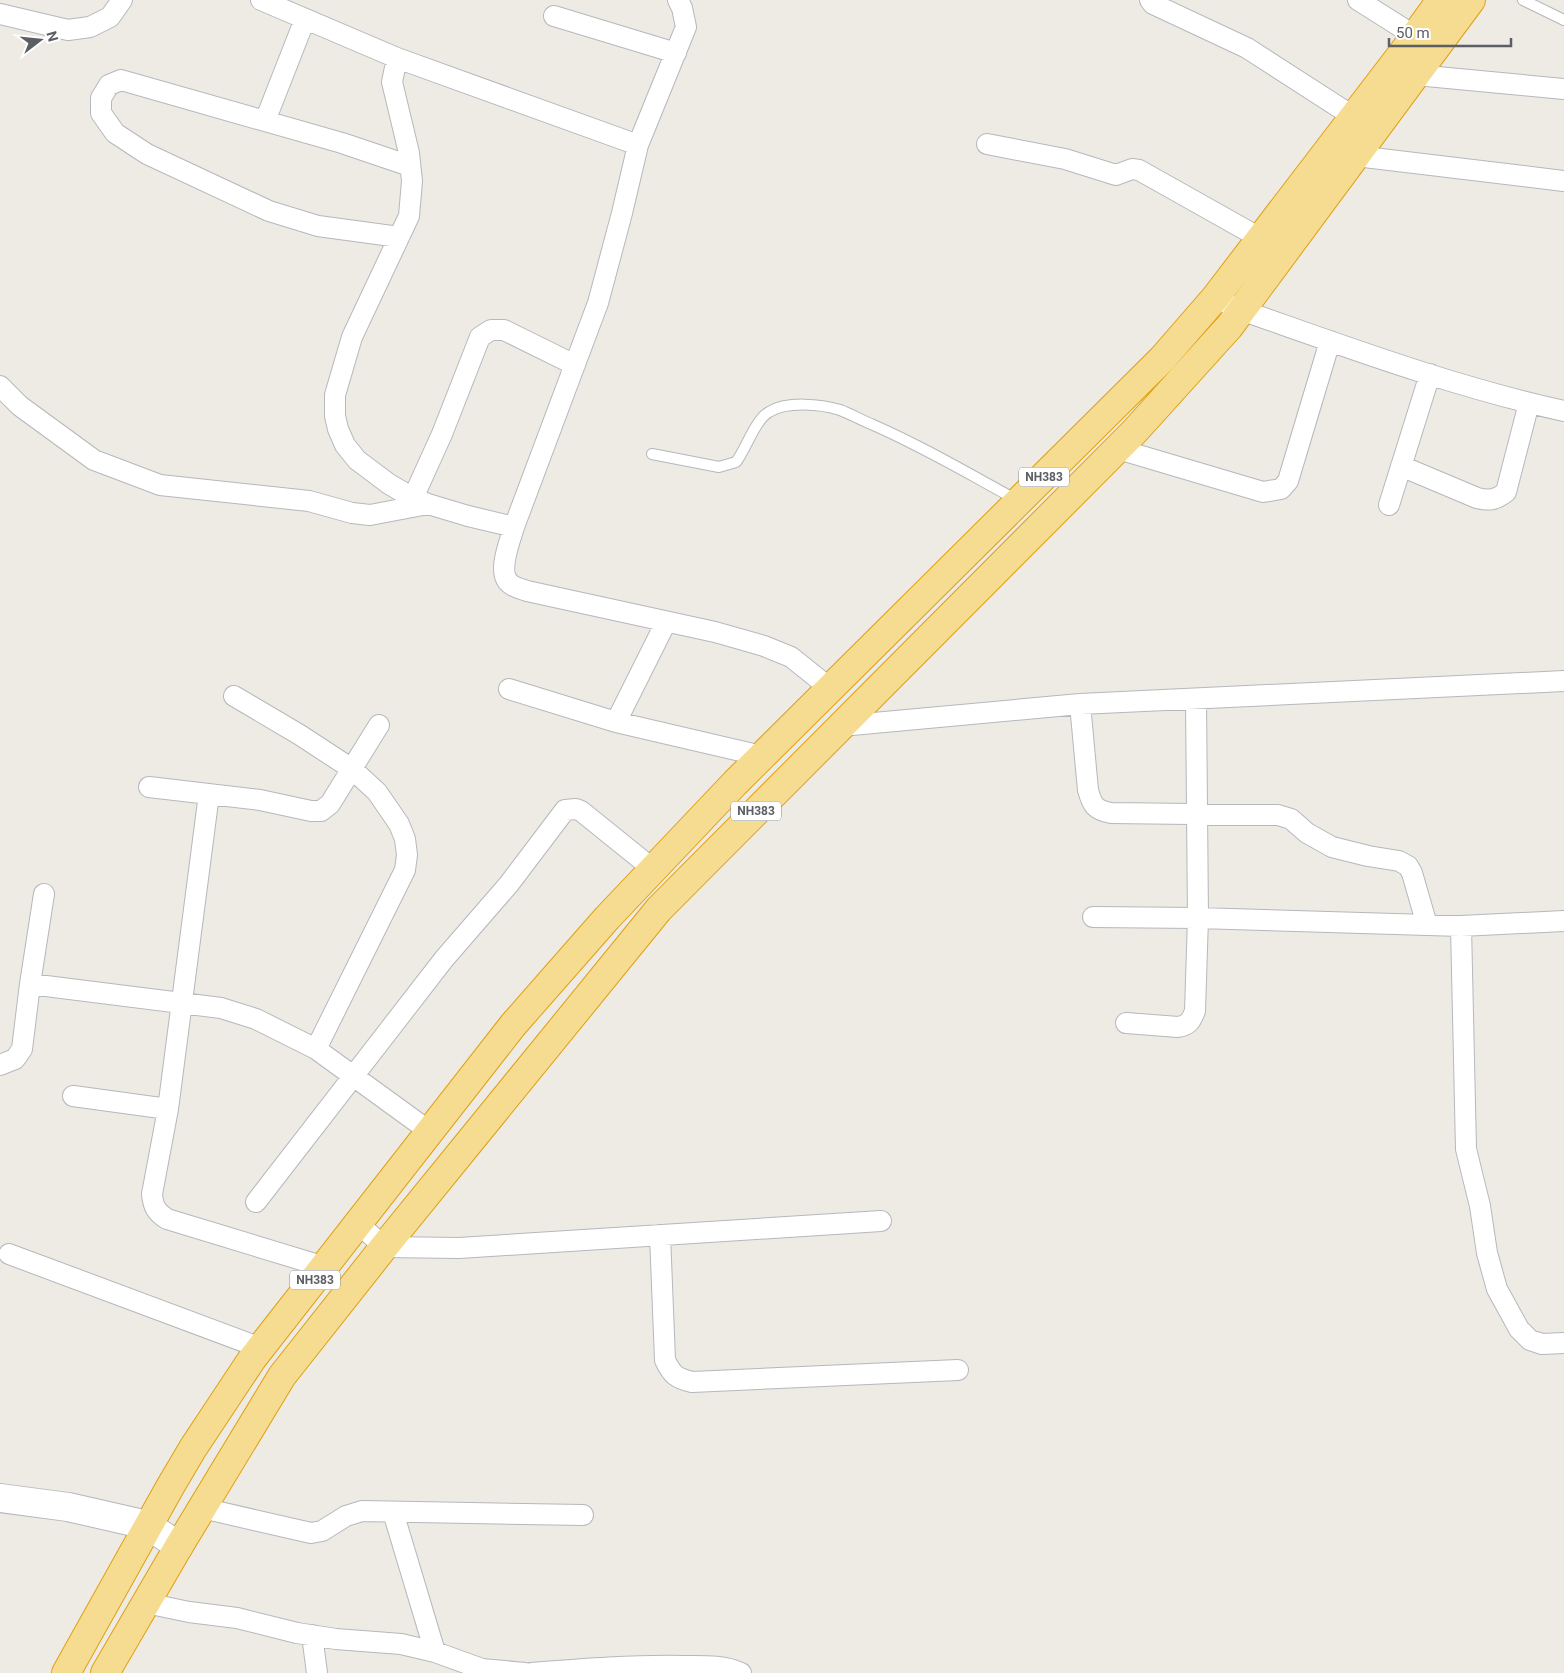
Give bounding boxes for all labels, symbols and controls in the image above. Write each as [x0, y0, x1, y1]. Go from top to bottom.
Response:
north arrow [15, 15, 65, 65]
scale bar [1389, 15, 1512, 47]
text: 50 m [1396, 24, 1430, 42]
text: N [43, 29, 62, 43]
road number: NH383 [1019, 468, 1069, 487]
road number: NH383 [731, 801, 781, 820]
road number: NH383 [290, 1270, 340, 1290]

